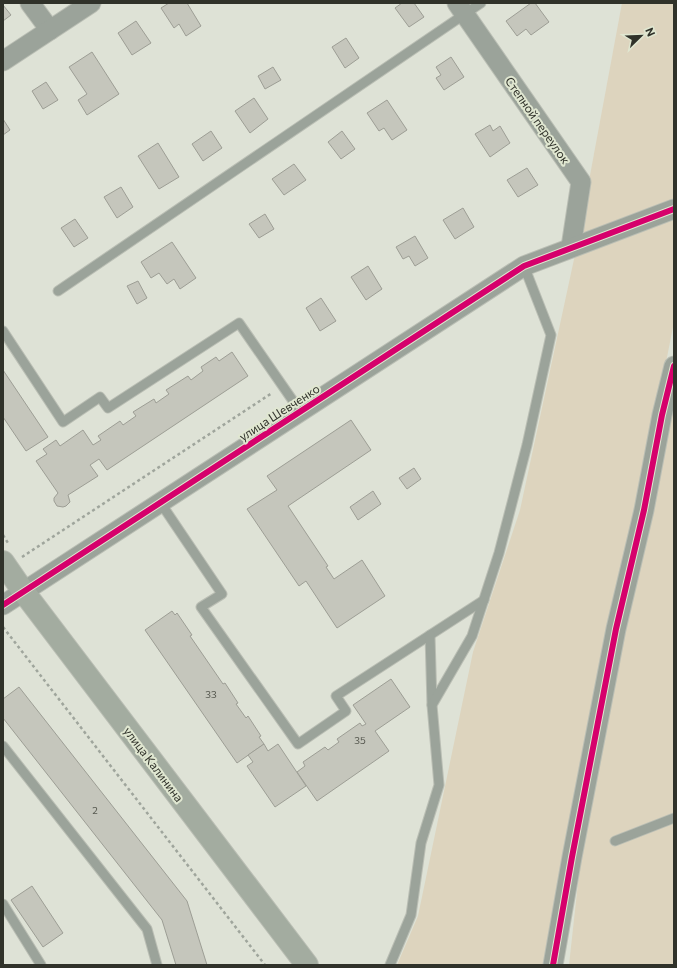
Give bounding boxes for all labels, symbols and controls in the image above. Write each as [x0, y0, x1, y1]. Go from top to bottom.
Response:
north arrow [621, 16, 661, 56]
text: N [643, 26, 658, 38]
street label: Степной переулок [503, 74, 574, 167]
street label: улица Шевченко [236, 381, 322, 443]
house number: 33 [205, 688, 217, 700]
street label: улица Калинина [121, 724, 187, 804]
house number: 35 [354, 734, 366, 746]
house number: 2 [92, 804, 98, 816]

